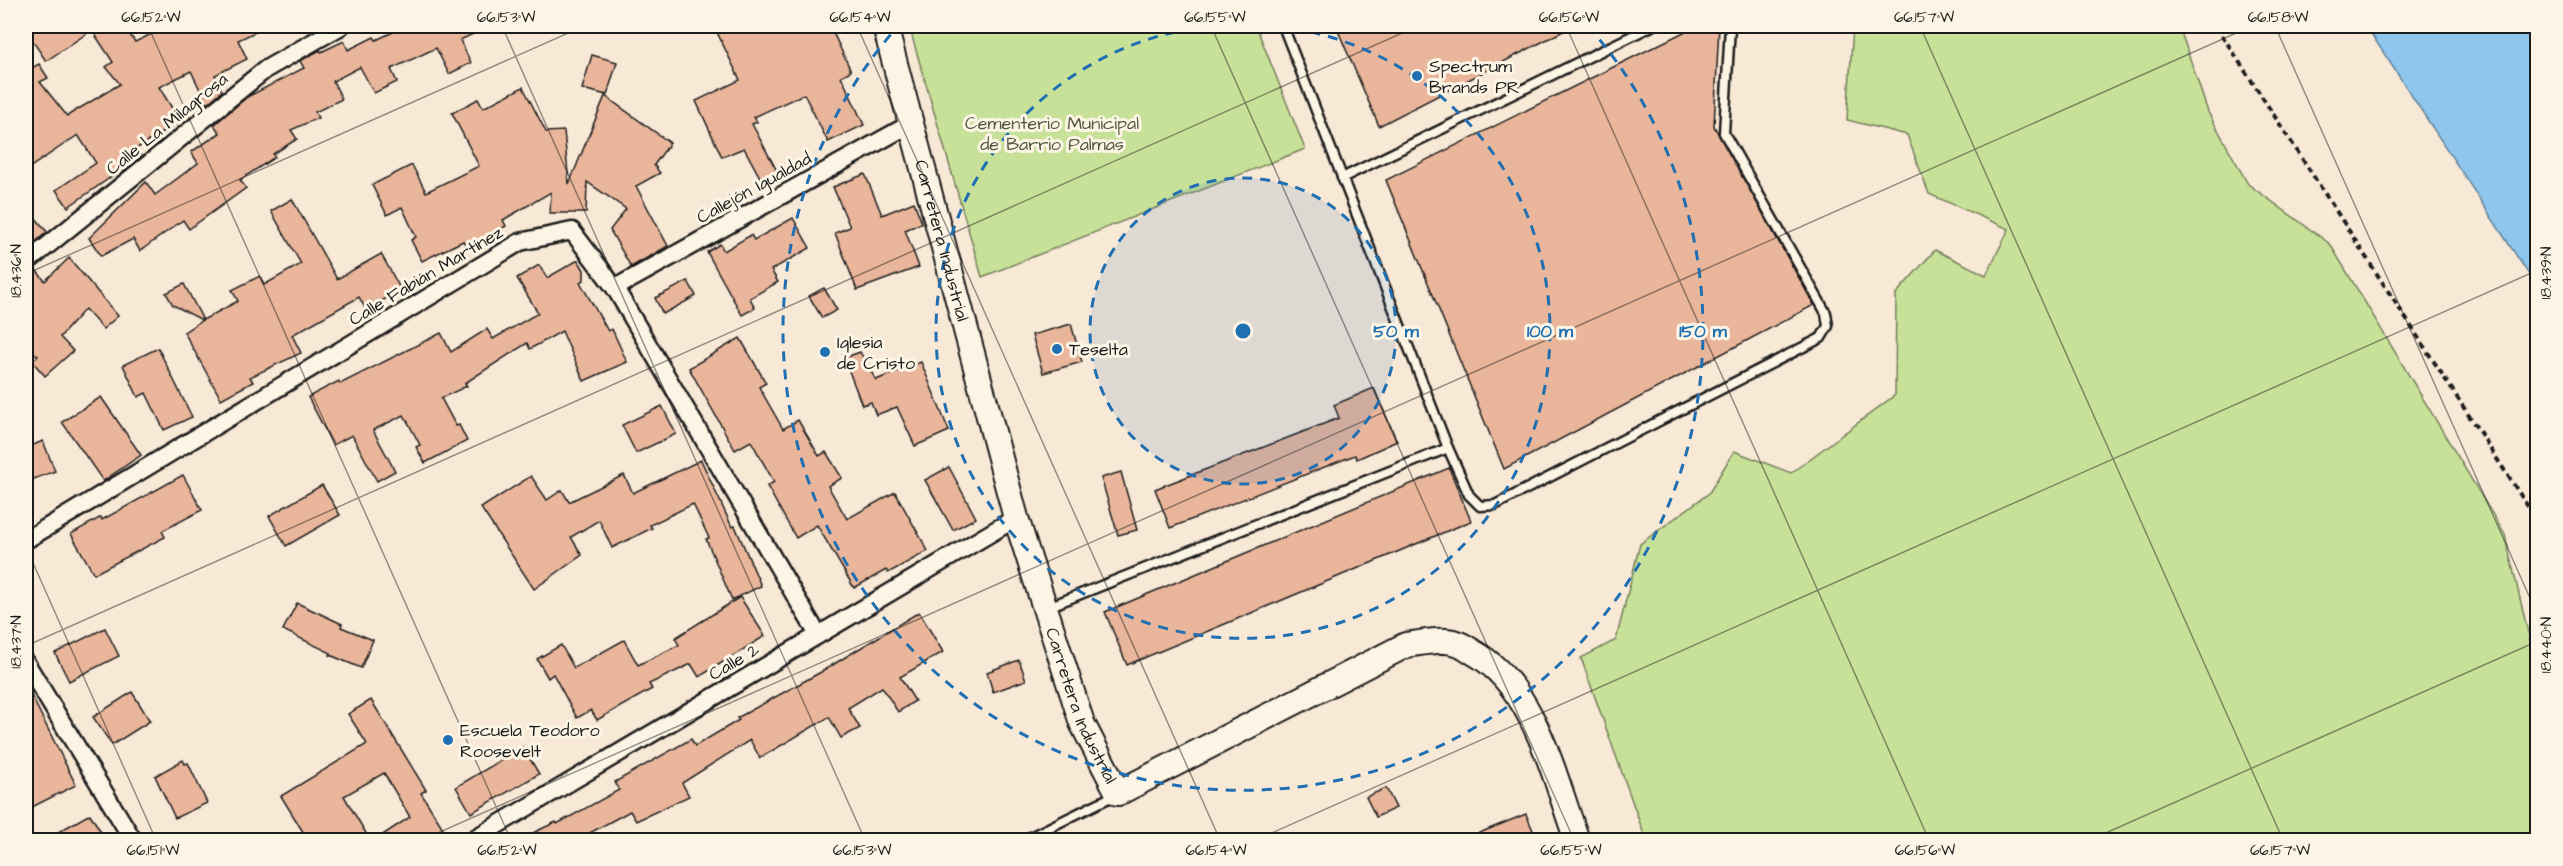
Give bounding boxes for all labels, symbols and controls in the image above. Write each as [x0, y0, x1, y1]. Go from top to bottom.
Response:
text: 66.152°W [121, 7, 181, 28]
text: 66.153°W [477, 7, 535, 28]
text: 66.154°W [829, 7, 891, 28]
text: 66.155°W [1184, 7, 1246, 28]
text: 66.156°W [1539, 7, 1599, 28]
text: 66.157°W [1894, 7, 1954, 28]
text: 66.158°W [2248, 7, 2308, 28]
place label: Spectrum Brands PR [1429, 54, 1520, 100]
street label: Calle La Milagrosa [101, 67, 234, 182]
marker: Spectrum Brands PR [1410, 69, 1424, 83]
park label: Cementerio Municipal de Barrio Palmas [965, 111, 1139, 157]
street label: Callejón Igualdad [692, 146, 816, 231]
street label: Carretera Industrial [909, 157, 976, 324]
street label: Calle Fabián Martínez [344, 220, 508, 332]
text: 18.436°N [6, 244, 27, 298]
text: 18.439°N [2536, 247, 2557, 299]
text: 50 m [1373, 319, 1420, 344]
text: 100 m [1527, 319, 1574, 344]
text: 150 m [1679, 319, 1728, 344]
centre of rings [1233, 321, 1253, 341]
place label: Iglesia de Cristo [837, 330, 915, 376]
place label: Teselta [1069, 337, 1128, 362]
marker: Teselta [1050, 342, 1064, 356]
marker: Iglesia de Cristo [818, 345, 832, 359]
text: 18.437°N [6, 615, 27, 669]
text: 18.440°N [2536, 617, 2557, 673]
street label: Carretera Industrial [1040, 624, 1124, 788]
street label: Calle 2 [704, 637, 765, 687]
place label: Escuela Teodoro Roosevelt [460, 718, 600, 764]
marker: Escuela Teodoro Roosevelt [441, 733, 455, 747]
text: 66.151°W [127, 840, 179, 861]
text: 66.152°W [477, 840, 537, 861]
text: 66.153°W [833, 840, 891, 861]
text: 66.154°W [1185, 840, 1247, 861]
text: 66.155°W [1540, 840, 1602, 861]
text: 66.156°W [1895, 840, 1955, 861]
text: 66.157°W [2250, 840, 2310, 861]

